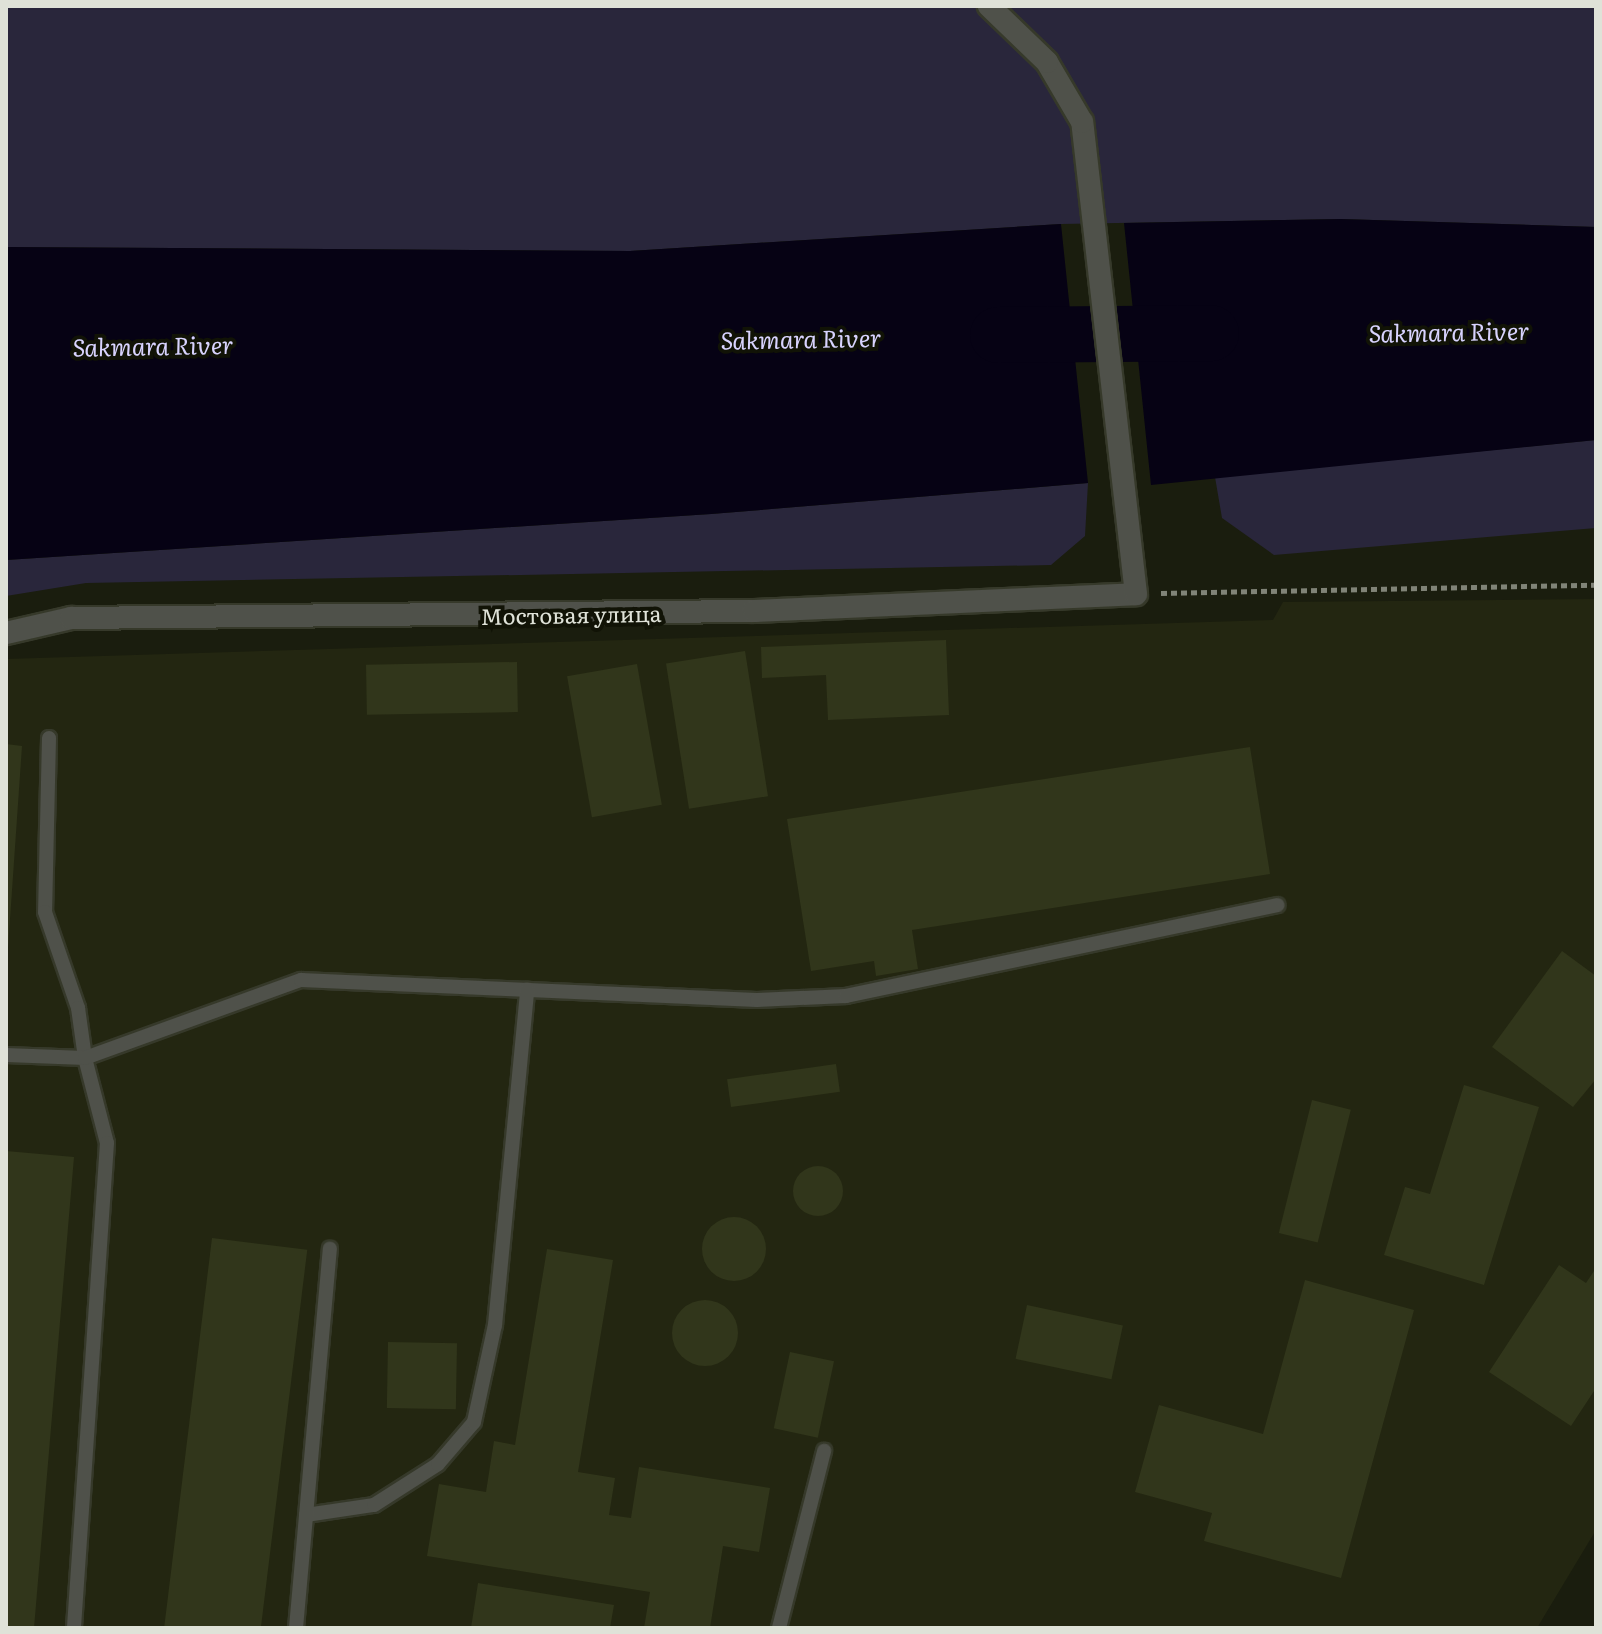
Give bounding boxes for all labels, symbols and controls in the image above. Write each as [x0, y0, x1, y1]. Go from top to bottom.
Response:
water label: Sakmara River [1368, 315, 1530, 347]
water label: Sakmara River [720, 322, 882, 354]
water label: Sakmara River [72, 329, 234, 361]
street label: Мостовая улица [480, 599, 662, 629]

